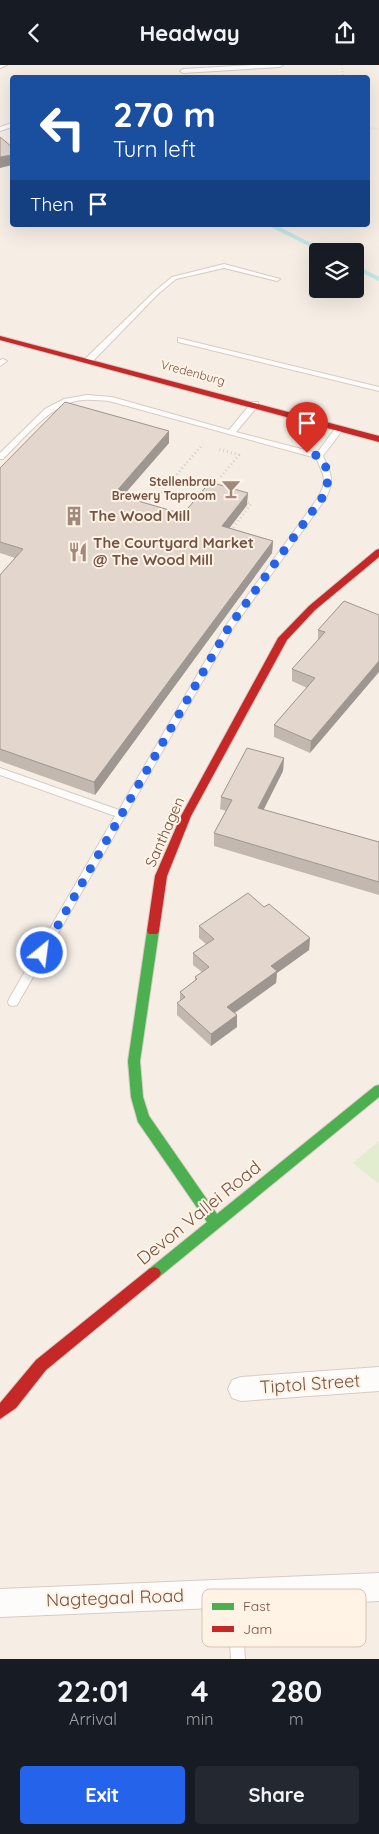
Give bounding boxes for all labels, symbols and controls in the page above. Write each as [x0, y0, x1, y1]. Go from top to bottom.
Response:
icon: back [20, 19, 48, 47]
text: Headway [139, 19, 240, 47]
icon: share [331, 19, 359, 47]
text: 270 m [113, 92, 216, 136]
icon: left [30, 95, 95, 160]
text: Turn left [113, 135, 196, 163]
icon: arrive [84, 190, 112, 218]
text: Then [30, 192, 74, 216]
map controls [309, 243, 364, 298]
button: layers [309, 243, 364, 298]
street label: Vredenburg [159, 357, 227, 388]
pin [286, 402, 328, 453]
icon: arrive [293, 409, 321, 437]
place label: Stellenbrau Brewery Taproom [112, 474, 216, 503]
bar icon: Stellenbrau Brewery Taproom [220, 478, 242, 500]
building icon: The Wood Mill [63, 505, 85, 527]
place label: The Wood Mill [89, 506, 190, 525]
place label: The Courtyard Market @ The Wood Mill [93, 533, 254, 569]
restaurant icon: The Courtyard Market @ The Wood Mill [67, 541, 89, 563]
street label: Santhagen [141, 794, 188, 870]
position arrow [15, 926, 67, 978]
street label: Devon Vallei Road [132, 1155, 265, 1270]
street label: Tiptol Street [259, 1369, 361, 1398]
street label: Nagtegaal Road [46, 1584, 184, 1611]
legend [202, 1589, 366, 1647]
text: Fast [243, 1597, 271, 1615]
text: Jam [243, 1620, 272, 1638]
text: 22:01 [57, 1672, 129, 1710]
text: 4 [191, 1672, 209, 1710]
text: 280 [270, 1672, 322, 1710]
text: Arrival [69, 1709, 117, 1729]
text: min [186, 1709, 213, 1729]
text: m [289, 1709, 303, 1729]
button: Exit [20, 1766, 185, 1824]
button: Share [195, 1766, 359, 1824]

